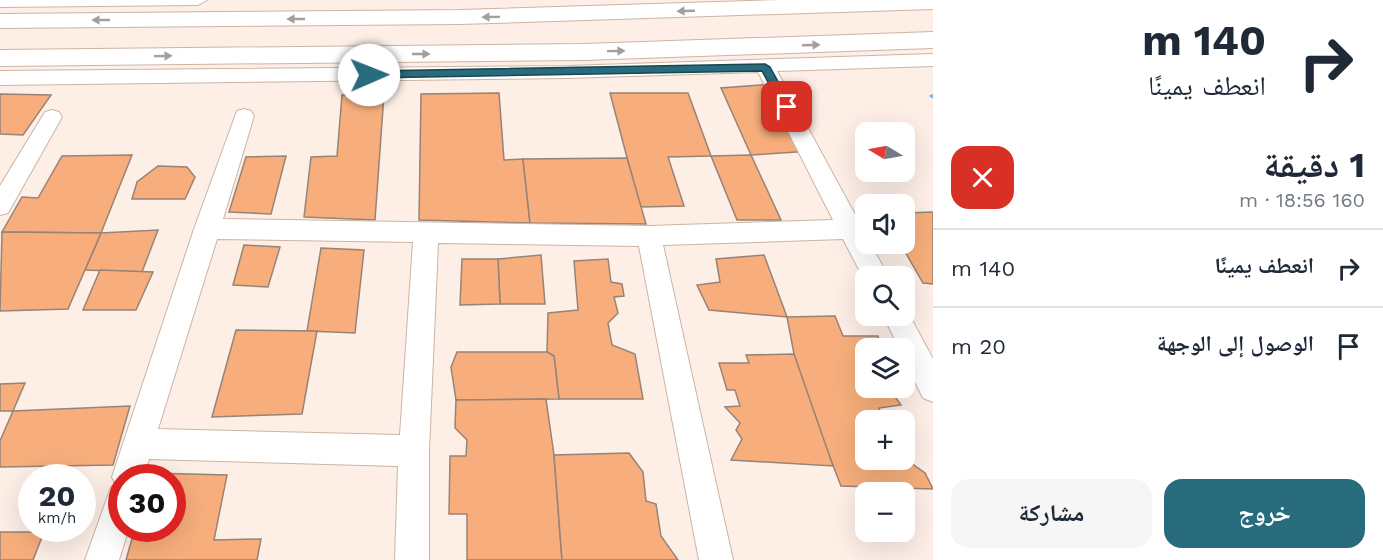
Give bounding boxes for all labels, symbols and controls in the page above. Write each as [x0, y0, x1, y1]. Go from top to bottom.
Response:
one-way arrow [676, 7, 695, 16]
one-way arrow [481, 12, 500, 22]
one-way arrow [286, 14, 305, 24]
one-way arrow [91, 15, 110, 25]
text: 140 m [1142, 16, 1266, 65]
icon: right [1287, 24, 1365, 102]
one-way arrow [802, 40, 821, 49]
position arrow [337, 43, 401, 107]
one-way arrow [607, 46, 626, 55]
one-way arrow [412, 49, 431, 59]
one-way arrow [154, 52, 173, 61]
text: انعطف يمينًا [1148, 70, 1266, 102]
pin [761, 81, 812, 132]
icon: arrive [770, 90, 803, 123]
north arrow [855, 122, 915, 182]
map controls [855, 122, 915, 542]
text: 1 دقيقة [1264, 144, 1365, 186]
button: close [951, 146, 1014, 209]
text: 160 m · 18:56 [1239, 188, 1365, 212]
button: sound [855, 194, 915, 254]
icon: right [1332, 252, 1365, 285]
text: انعطف يمينًا [1214, 253, 1314, 278]
text: 140 m [951, 256, 1015, 281]
button: search [855, 266, 915, 326]
icon: arrive [1332, 330, 1365, 363]
text: الوصول إلى الوجهة [1157, 331, 1314, 356]
text: 20 m [951, 334, 1006, 359]
button: layers [855, 338, 915, 398]
button: + [855, 410, 915, 470]
speed limit sign: 30 [108, 464, 186, 542]
text: 20 [38, 478, 76, 513]
button: مشاركة [951, 479, 1152, 548]
button: خروج [1164, 479, 1365, 548]
button: − [855, 482, 915, 542]
text: km/h [38, 509, 76, 527]

